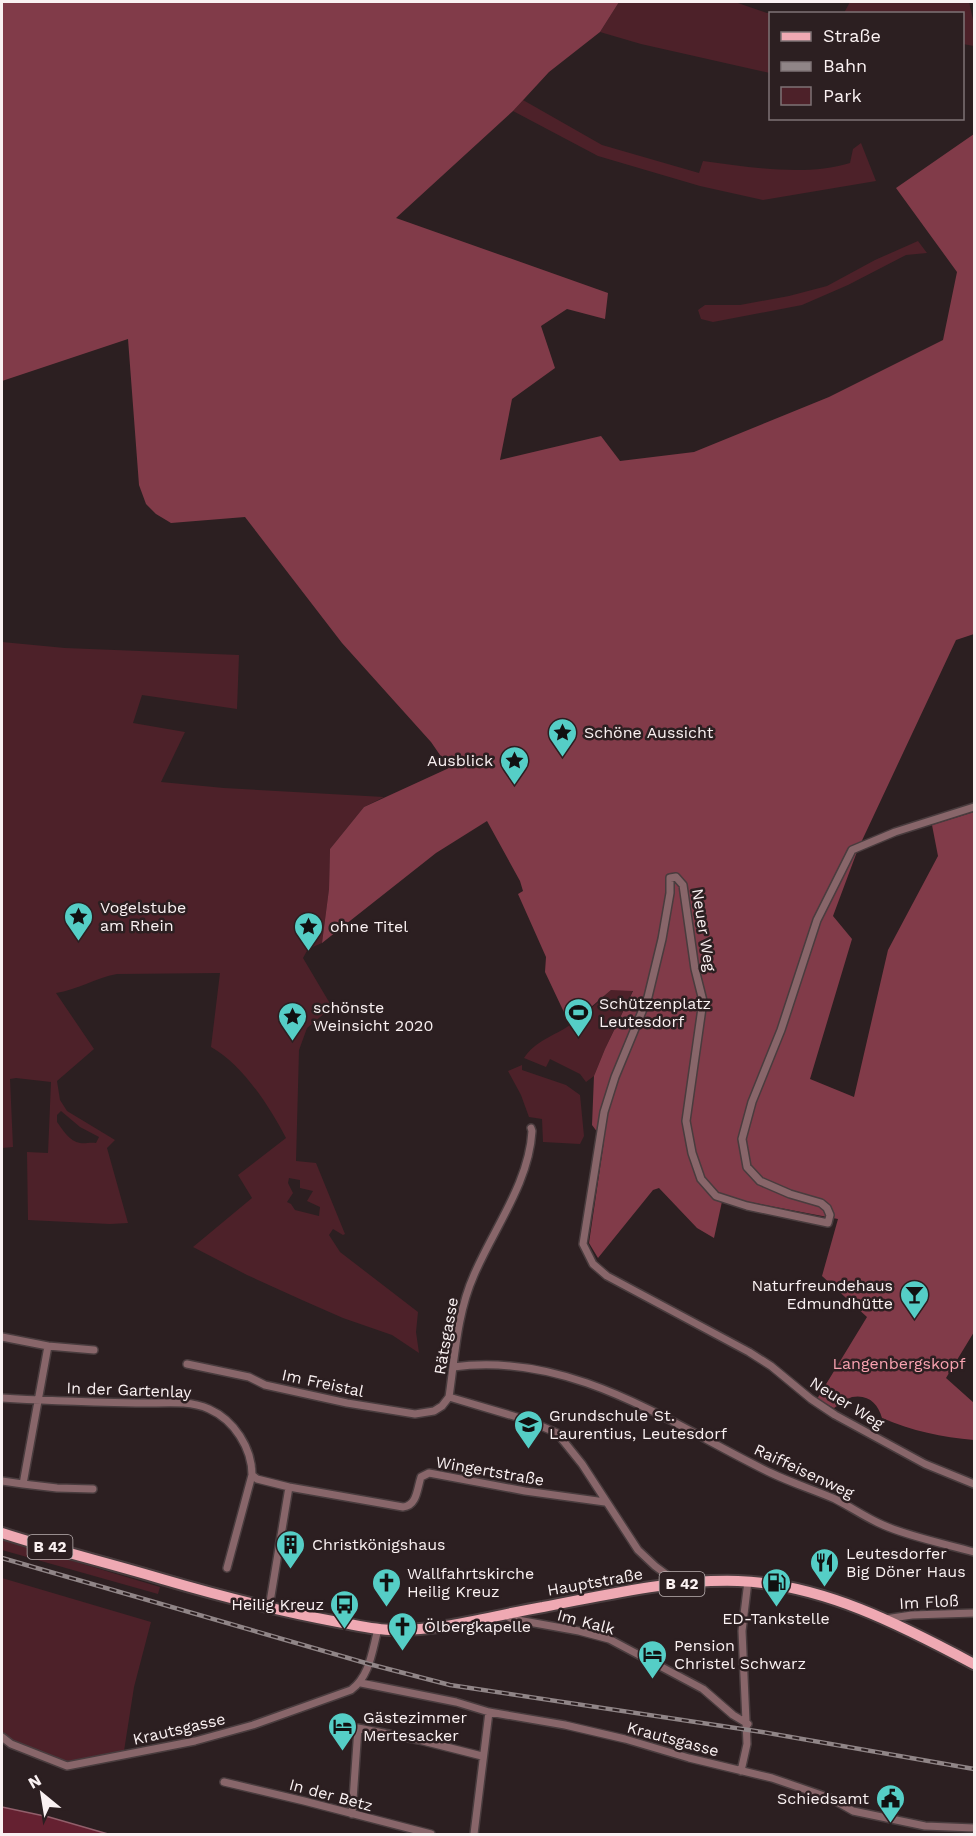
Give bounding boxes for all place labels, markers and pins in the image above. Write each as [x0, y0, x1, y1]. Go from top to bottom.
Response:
place icon: Schöne Aussicht [547, 716, 579, 758]
place label: Schöne Aussicht [584, 723, 714, 742]
place icon: Ausblick [498, 744, 530, 786]
place label: Ausblick [427, 751, 493, 770]
place label: Vogelstube am Rhein [100, 898, 186, 935]
place icon: Vogelstube am Rhein [63, 900, 95, 942]
place icon: ohne Titel [293, 910, 325, 952]
place label: ohne Titel [330, 917, 408, 936]
place label: Schützenplatz Leutesdorf [599, 994, 711, 1031]
sports icon: Schützenplatz Leutesdorf [562, 996, 594, 1038]
place label: schönste Weinsicht 2020 [313, 998, 433, 1035]
place icon: schönste Weinsicht 2020 [276, 1000, 308, 1042]
place label: Naturfreundehaus Edmundhütte [751, 1276, 893, 1313]
bar icon: Naturfreundehaus Edmundhütte [898, 1278, 930, 1320]
place label: Grundschule St. Laurentius, Leutesdorf [549, 1406, 728, 1443]
school or university icon: Grundschule St. Laurentius, Leutesdorf [512, 1408, 544, 1450]
building icon: Christkönigshaus [275, 1528, 307, 1570]
place label: Christkönigshaus [312, 1535, 446, 1554]
place label: Leutesdorfer Big Döner Haus [846, 1544, 966, 1581]
restaurant icon: Leutesdorfer Big Döner Haus [809, 1546, 841, 1588]
place label: Wallfahrtskirche Heilig Kreuz [407, 1564, 534, 1601]
church icon: Wallfahrtskirche Heilig Kreuz [370, 1566, 402, 1608]
fuel station icon: ED-Tankstelle [760, 1566, 792, 1608]
bus stop icon: Heilig Kreuz [329, 1588, 361, 1630]
place label: Heilig Kreuz [231, 1595, 324, 1614]
place label: ED-Tankstelle [722, 1609, 830, 1628]
church icon: Ölbergkapelle [387, 1610, 419, 1652]
place label: Ölbergkapelle [424, 1617, 531, 1636]
place label: Pension Christel Schwarz [674, 1636, 806, 1673]
hotel icon: Pension Christel Schwarz [637, 1638, 669, 1680]
place label: Gästezimmer Mertesacker [363, 1708, 468, 1745]
hotel icon: Gästezimmer Mertesacker [326, 1710, 358, 1752]
public building icon: Schiedsamt [874, 1782, 906, 1824]
place label: Schiedsamt [777, 1789, 869, 1808]

